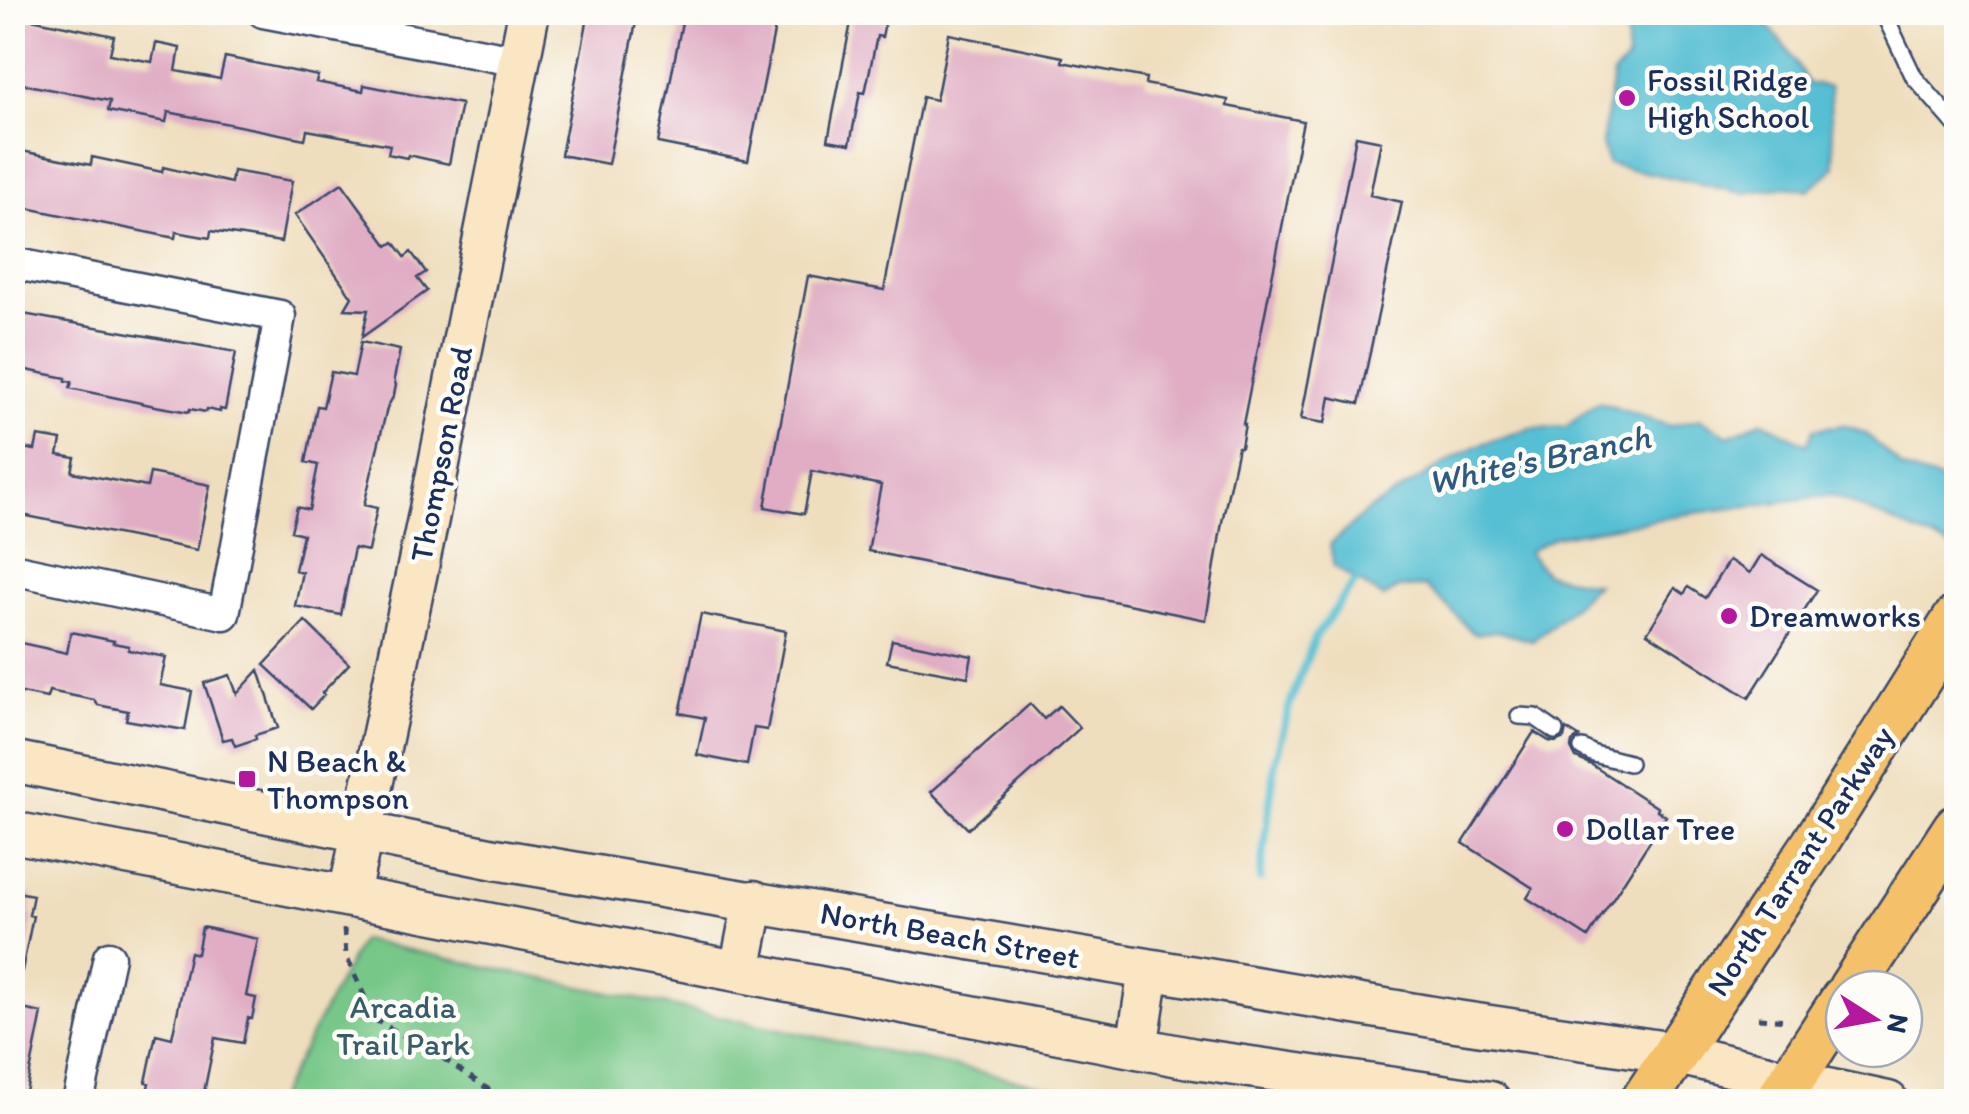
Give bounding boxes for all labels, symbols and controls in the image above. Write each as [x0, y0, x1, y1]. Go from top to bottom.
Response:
place label: Fossil Ridge High School [1647, 61, 1809, 136]
marker: Fossil Ridge High School [1616, 87, 1638, 109]
street label: Thompson Road [401, 343, 481, 565]
water label: White's Branch [1424, 415, 1655, 503]
place label: Dreamworks [1749, 597, 1921, 635]
marker: Dreamworks [1718, 605, 1740, 627]
street label: North Tarrant Parkway [1698, 719, 1902, 1003]
place label: N Beach & Thompson [267, 742, 409, 817]
marker: N Beach & Thompson [236, 768, 258, 790]
place label: Dollar Tree [1585, 810, 1735, 848]
marker: Dollar Tree [1554, 818, 1576, 840]
street label: North Beach Street [817, 893, 1083, 977]
north arrow [1824, 969, 1924, 1069]
park label: Arcadia Trail Park [336, 988, 470, 1063]
text: N [1880, 1011, 1917, 1036]

